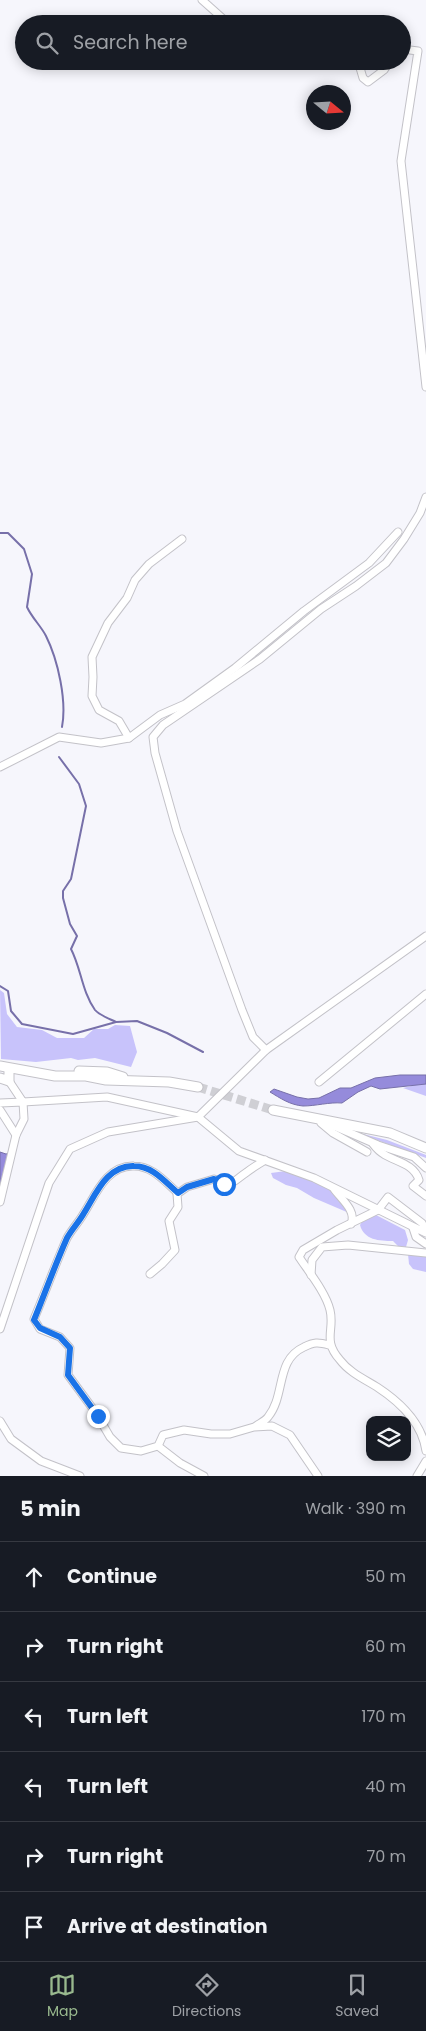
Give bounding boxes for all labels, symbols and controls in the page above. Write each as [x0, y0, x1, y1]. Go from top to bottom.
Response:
search box [15, 15, 411, 70]
icon: search [33, 29, 61, 57]
text: Search here [73, 29, 187, 56]
north arrow [306, 85, 351, 130]
route start [213, 1173, 236, 1196]
route end [87, 1405, 110, 1428]
map controls [366, 1416, 411, 1461]
button: layers [366, 1416, 411, 1461]
text: 5 min [20, 1494, 81, 1523]
text: Walk · 390 m [305, 1497, 406, 1520]
icon: ahead [20, 1563, 48, 1591]
text: Continue [67, 1563, 157, 1590]
text: 50 m [365, 1565, 406, 1588]
icon: right [20, 1633, 48, 1661]
text: Turn right [67, 1633, 163, 1660]
text: 60 m [365, 1635, 406, 1658]
icon: left [20, 1703, 48, 1731]
text: Turn left [67, 1703, 148, 1730]
text: 170 m [361, 1705, 406, 1728]
icon: left [20, 1773, 48, 1801]
text: Turn left [67, 1773, 148, 1800]
text: 40 m [365, 1775, 406, 1798]
icon: right [20, 1843, 48, 1871]
text: Turn right [67, 1843, 163, 1870]
text: 70 m [366, 1845, 406, 1868]
icon: arrive [20, 1913, 48, 1941]
text: Arrive at destination [67, 1913, 268, 1940]
tab: Map [47, 1971, 78, 2022]
tab: Directions [172, 1971, 241, 2022]
tab: Saved [335, 1971, 379, 2022]

